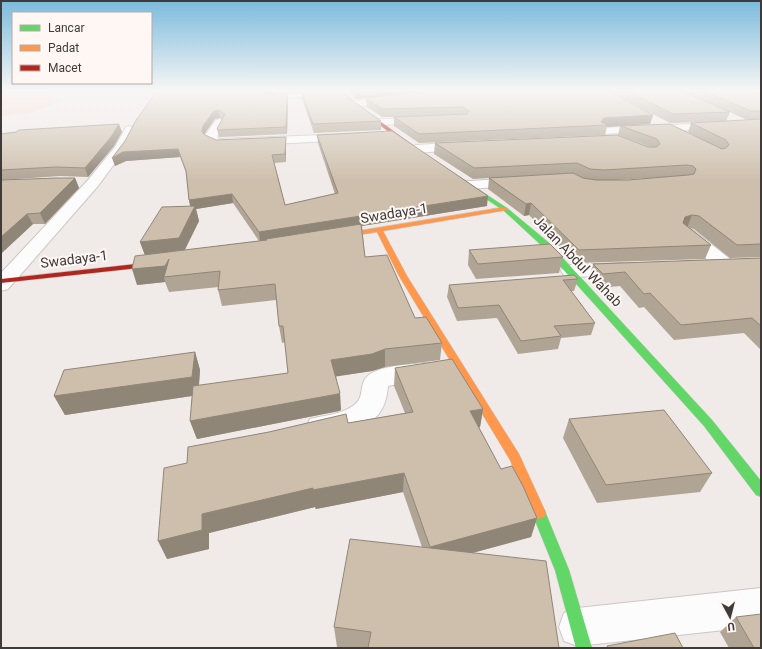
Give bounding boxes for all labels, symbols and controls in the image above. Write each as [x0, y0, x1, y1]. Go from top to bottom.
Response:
legend [12, 12, 152, 84]
text: Lancar [48, 21, 85, 35]
text: Padat [48, 41, 79, 55]
text: Macet [48, 61, 82, 75]
street label: Swadaya-1 [359, 200, 429, 226]
street label: Jalan Abdul Wahab [531, 212, 626, 310]
street label: Swadaya-1 [39, 247, 109, 271]
north arrow [710, 597, 750, 637]
text: U [727, 620, 736, 633]

